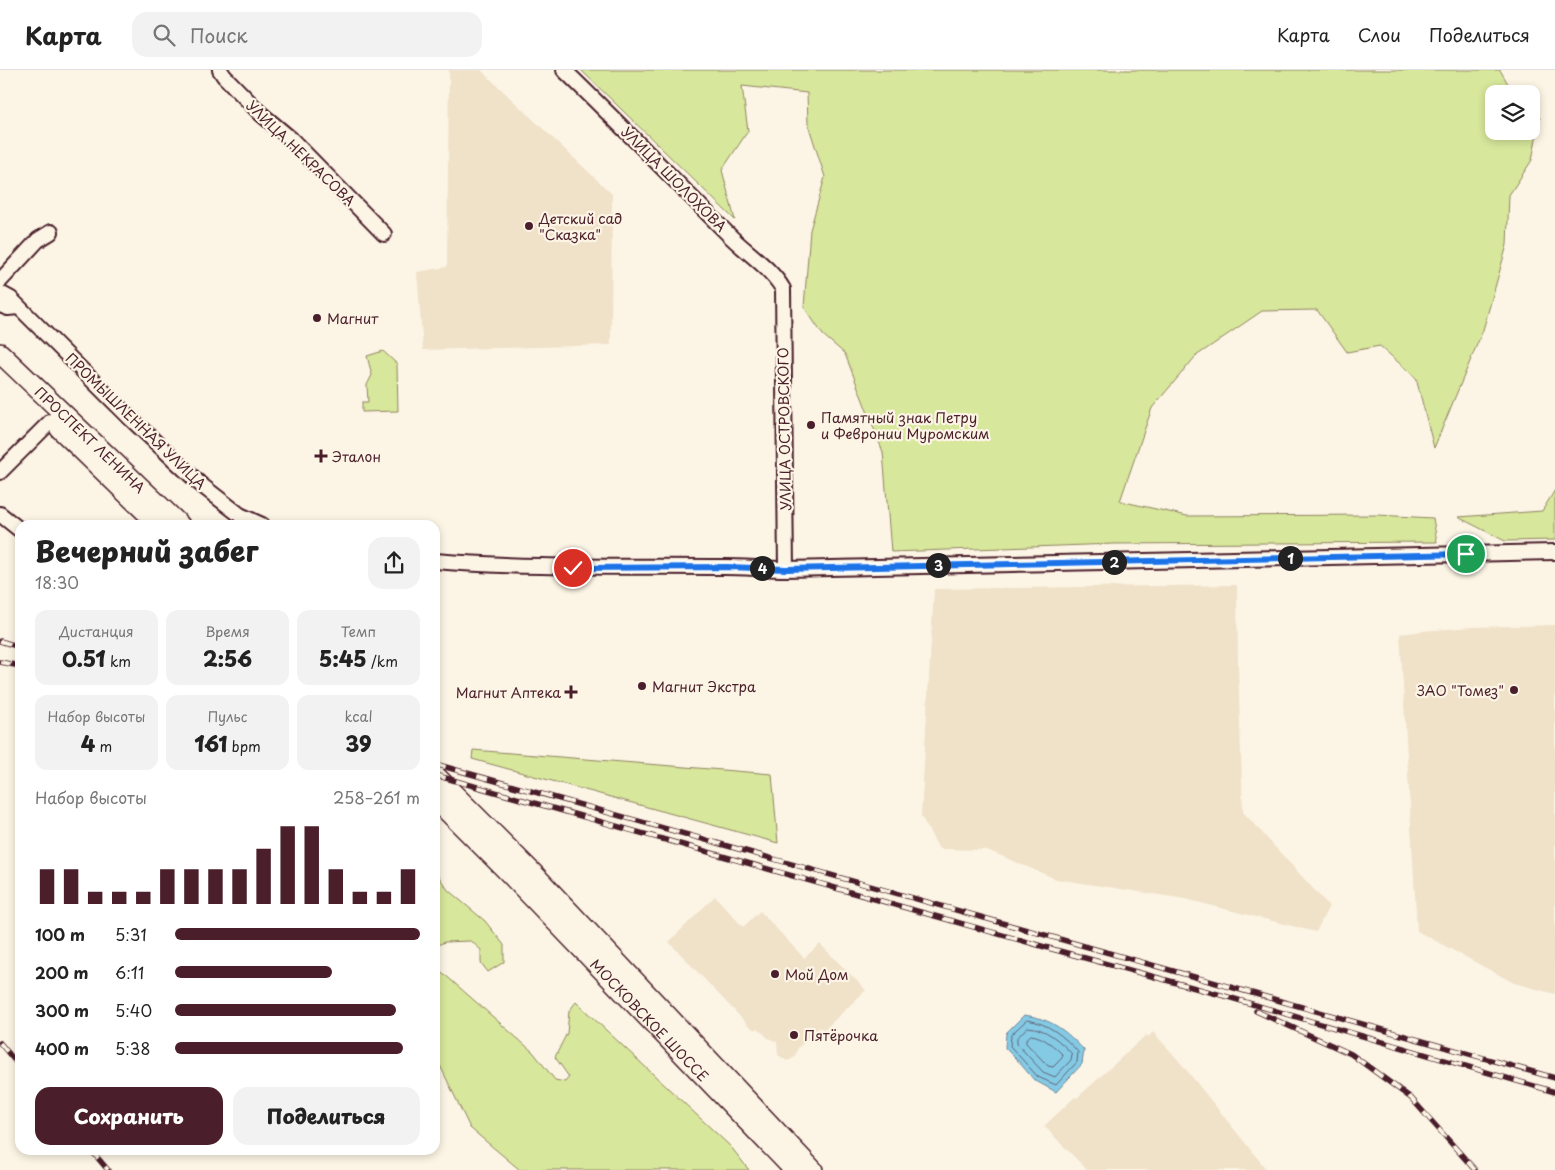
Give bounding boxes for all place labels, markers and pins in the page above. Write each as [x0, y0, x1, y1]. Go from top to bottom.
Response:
place label: Детский сад "Сказка" [538, 208, 622, 245]
marker: Детский сад "Сказка" [523, 220, 535, 232]
place label: Магнит [327, 308, 379, 329]
marker: Магнит [311, 312, 323, 324]
place label: Памятный знак Петру и Февронии Муромским [821, 407, 990, 444]
marker: Памятный знак Петру и Февронии Муромским [805, 419, 817, 431]
place label: Эталон [332, 446, 381, 467]
marker: Эталон [314, 449, 328, 463]
pin [1445, 533, 1487, 575]
pin: 1 [1278, 546, 1302, 570]
pin [552, 547, 594, 589]
pin: 2 [1102, 550, 1126, 574]
pin: 3 [926, 552, 950, 578]
pin: 4 [750, 556, 774, 580]
place label: Магнит Экстра [652, 676, 756, 697]
marker: Магнит Экстра [636, 680, 648, 692]
place label: ЗАО "Томез" [1417, 680, 1504, 701]
place label: Магнит Аптека [456, 682, 561, 703]
marker: ЗАО "Томез" [1508, 684, 1520, 696]
marker: Магнит Аптека [565, 686, 577, 698]
place label: Мой Дом [785, 964, 848, 985]
marker: Мой Дом [769, 968, 781, 980]
place label: Пятёрочка [804, 1025, 878, 1046]
marker: Пятёрочка [788, 1029, 800, 1041]

